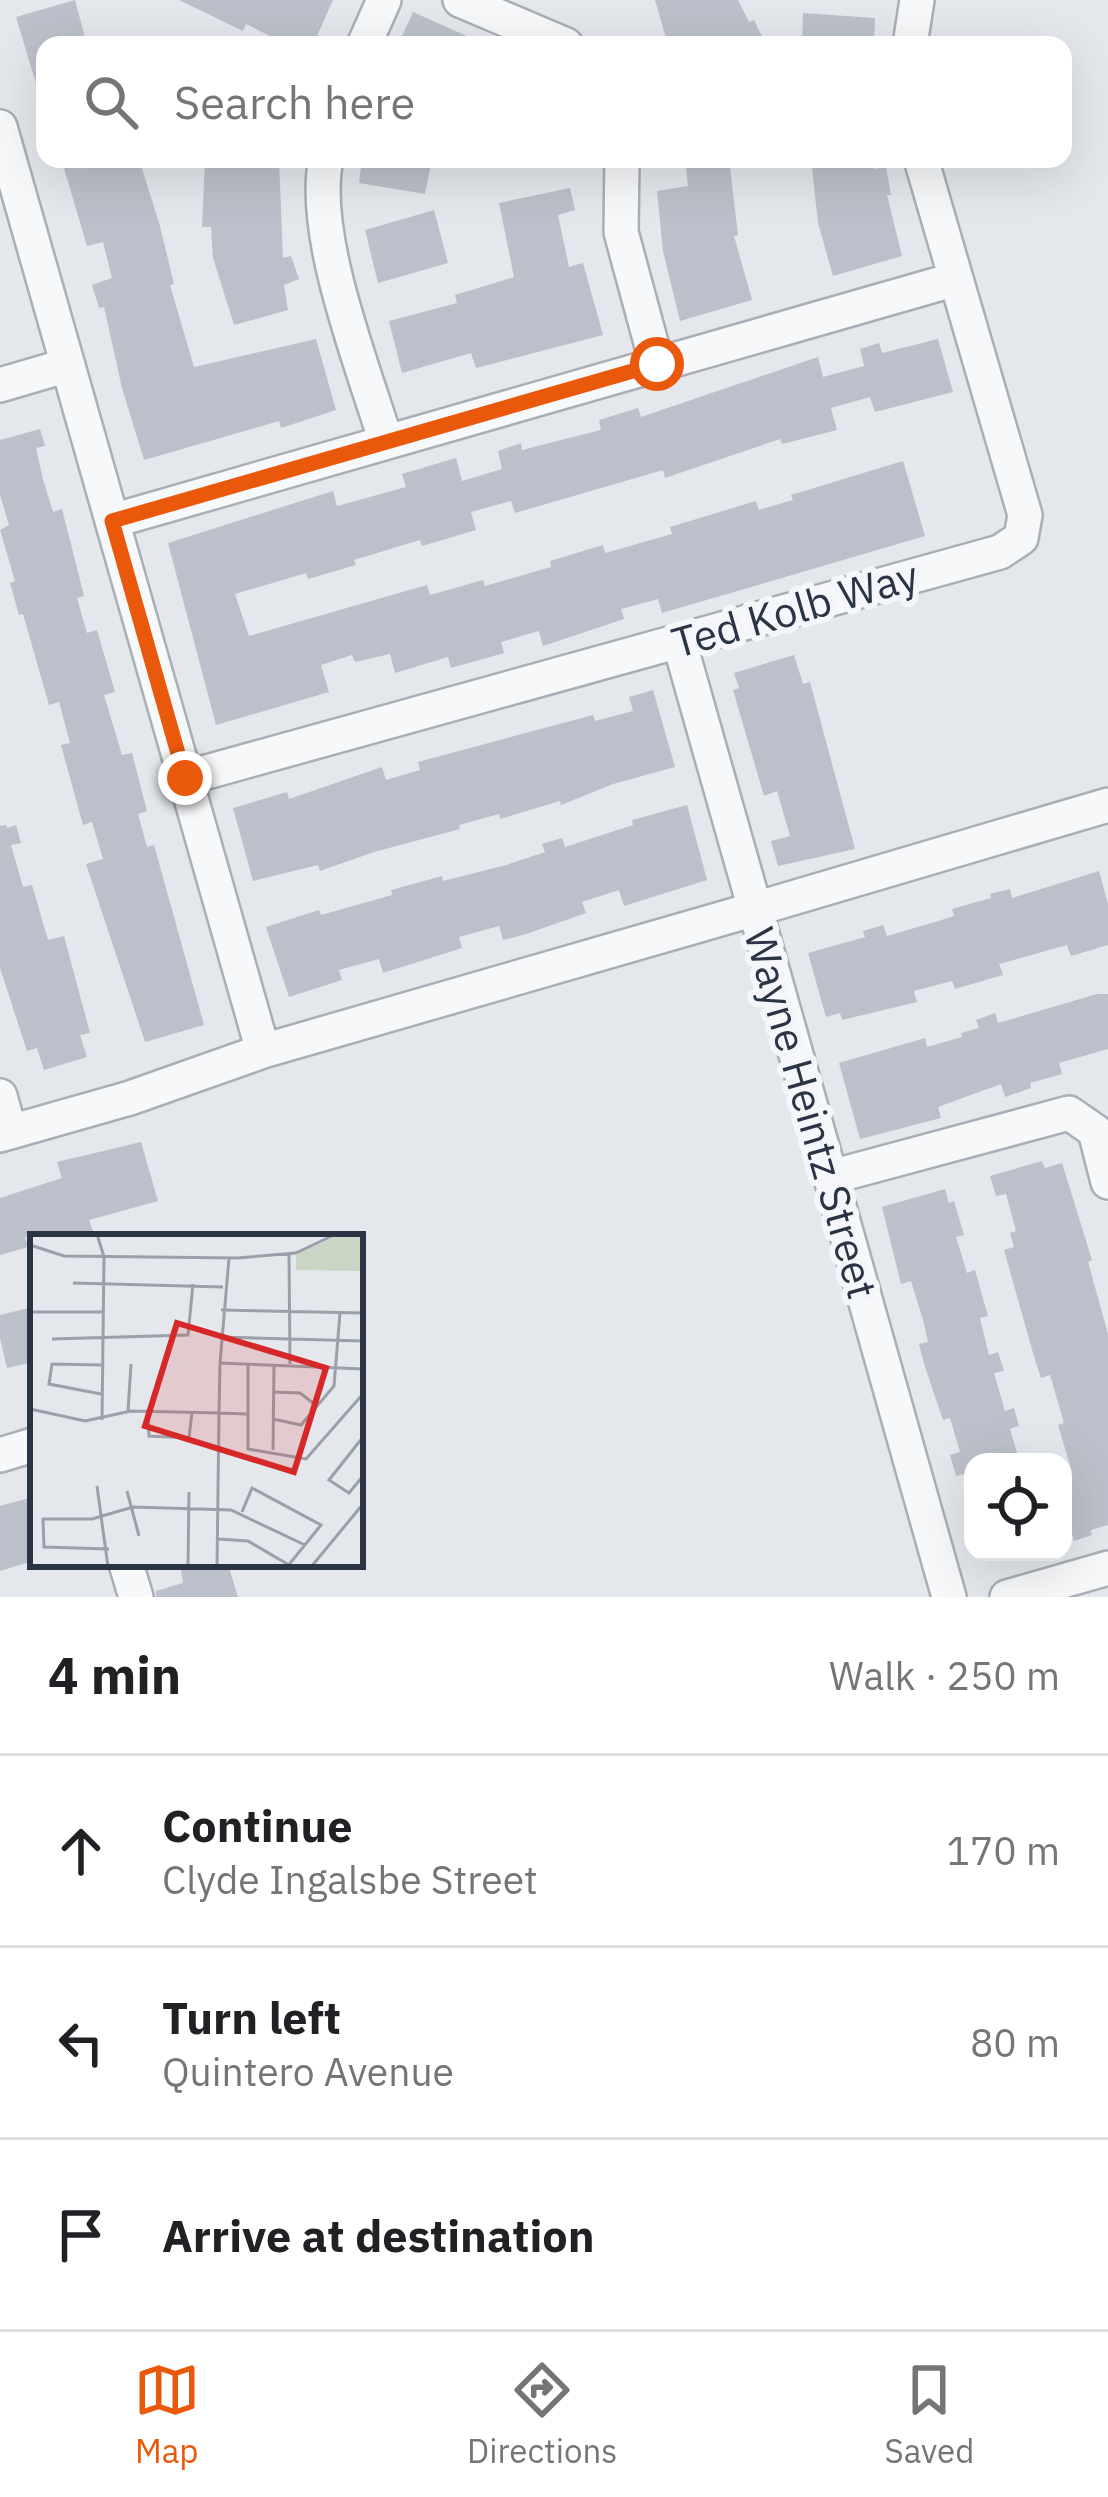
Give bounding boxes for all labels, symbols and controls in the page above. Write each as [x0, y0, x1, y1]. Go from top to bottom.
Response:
search box [36, 36, 1072, 168]
icon: search [78, 69, 144, 135]
text: Search here [174, 73, 415, 131]
route start [630, 337, 684, 391]
street label: Ted Kolb Way [665, 547, 924, 670]
route end [158, 751, 212, 805]
street label: Wayne Heintz Street [732, 921, 891, 1305]
inset map [30, 1234, 363, 1567]
map controls [964, 1453, 1072, 1561]
button: locate [964, 1453, 1072, 1561]
text: 4 min [48, 1642, 181, 1708]
text: Walk · 250 m [829, 1650, 1060, 1701]
text: Continue [162, 1796, 353, 1854]
icon: ahead [48, 1818, 114, 1884]
text: 170 m [947, 1825, 1060, 1876]
text: Clyde Ingalsbe Street [162, 1854, 538, 1905]
text: Turn left [162, 1988, 341, 2046]
icon: left [48, 2010, 114, 2076]
text: 80 m [970, 2017, 1060, 2068]
text: Quintero Avenue [162, 2046, 454, 2097]
icon: arrive [48, 2202, 114, 2268]
text: Arrive at destination [162, 2206, 595, 2264]
tab: Map [134, 2357, 200, 2472]
tab: Directions [467, 2357, 617, 2472]
tab: Saved [885, 2357, 974, 2472]

